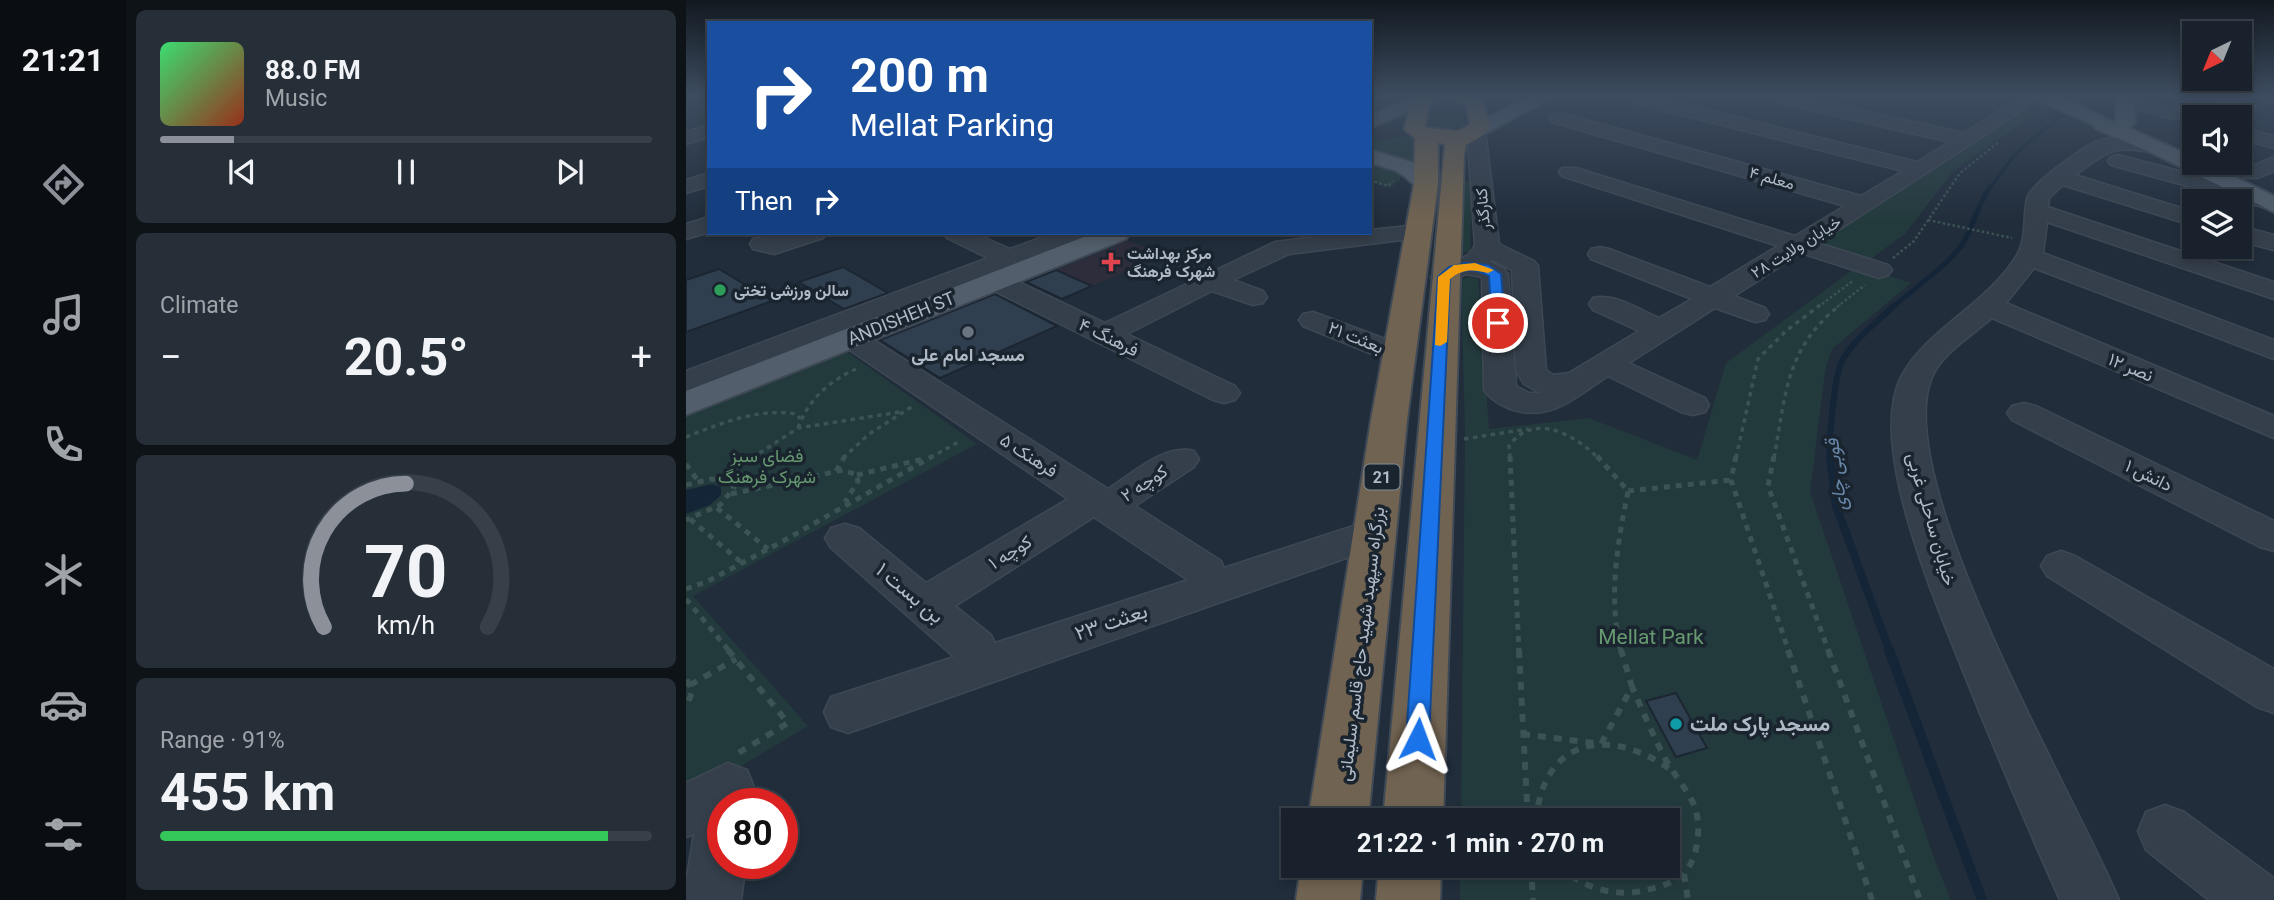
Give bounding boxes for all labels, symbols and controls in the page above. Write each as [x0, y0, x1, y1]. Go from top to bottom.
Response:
north arrow [2182, 21, 2252, 91]
map controls [2182, 21, 2252, 259]
text: 21:21 [22, 41, 104, 79]
text: 200 m [850, 47, 989, 104]
icon: right [735, 49, 826, 140]
text: 88.0 FM [265, 55, 361, 85]
text: Music [265, 85, 327, 112]
button: sound [2182, 105, 2252, 175]
text: Mellat Parking [850, 106, 1054, 144]
icon: previous [223, 153, 261, 191]
icon: pause [387, 153, 425, 191]
icon: next [551, 153, 589, 191]
icon: directions [39, 160, 88, 209]
street label: معلم ۴ [1747, 163, 1797, 194]
icon: right [807, 182, 845, 220]
text: Then [735, 186, 793, 216]
street label: کنارگذر [1472, 187, 1495, 232]
button: layers [2182, 189, 2252, 259]
street label: خیابان ولایت ۲۸ [1748, 212, 1845, 283]
place label: مرکز بهداشت شهرک فرهنگ [1127, 244, 1216, 282]
marker: مرکز بهداشت شهرک فرهنگ [1101, 252, 1121, 272]
place label: سالن ورزشی تختی [734, 281, 849, 301]
marker: سالن ورزشی تختی [712, 282, 728, 298]
street label: ANDISHEH ST [844, 287, 958, 349]
icon: music [39, 290, 88, 339]
text: Climate [160, 292, 239, 319]
pin [1468, 293, 1528, 353]
icon: arrive [1479, 304, 1517, 342]
street label: فرهنگ ۴ [1075, 314, 1142, 361]
street label: بعثت ۲۱ [1325, 316, 1387, 358]
marker: مسجد امام علی [960, 324, 976, 340]
text: 20.5° [344, 327, 469, 388]
text: − [160, 335, 182, 379]
text: + [630, 335, 652, 379]
place label: مسجد امام علی [911, 344, 1025, 367]
street label: نصر ۱۲ [2105, 348, 2157, 387]
icon: phone [39, 420, 88, 469]
street label: فرهنک ۵ [996, 429, 1062, 482]
water label: قوبی چای [1820, 435, 1854, 512]
park label: فضای سبز شهرک فرهنگ [718, 445, 816, 488]
street label: خیابان ساحلی غربی [1902, 450, 1961, 588]
street label: دانش ۱ [2122, 455, 2176, 496]
street label: کوچه ۲ [1117, 460, 1172, 507]
road number: 21 [1364, 464, 1400, 490]
street label: بزرگراه سپهبد شهید حاج قاسم سلیمانی [1334, 506, 1390, 783]
text: 70 [364, 530, 448, 616]
street label: کوچه ۱ [984, 531, 1037, 575]
icon: climate [39, 550, 88, 599]
street label: بن بست ۱ [871, 558, 949, 628]
street label: بعثت ۲۳ [1071, 598, 1151, 646]
text: km/h [377, 611, 435, 640]
park label: Mellat Park [1598, 625, 1704, 649]
icon: car [39, 680, 88, 729]
position arrow [1381, 702, 1455, 776]
place label: مسجد پارک ملت [1690, 712, 1830, 738]
marker: مسجد پارک ملت [1668, 716, 1684, 732]
text: Range · 91% [160, 727, 285, 754]
text: 455 km [160, 762, 335, 823]
speed limit sign: 80 [707, 788, 798, 879]
icon: filters [39, 810, 88, 859]
text: 21:22 · 1 min · 270 m [1357, 828, 1604, 858]

